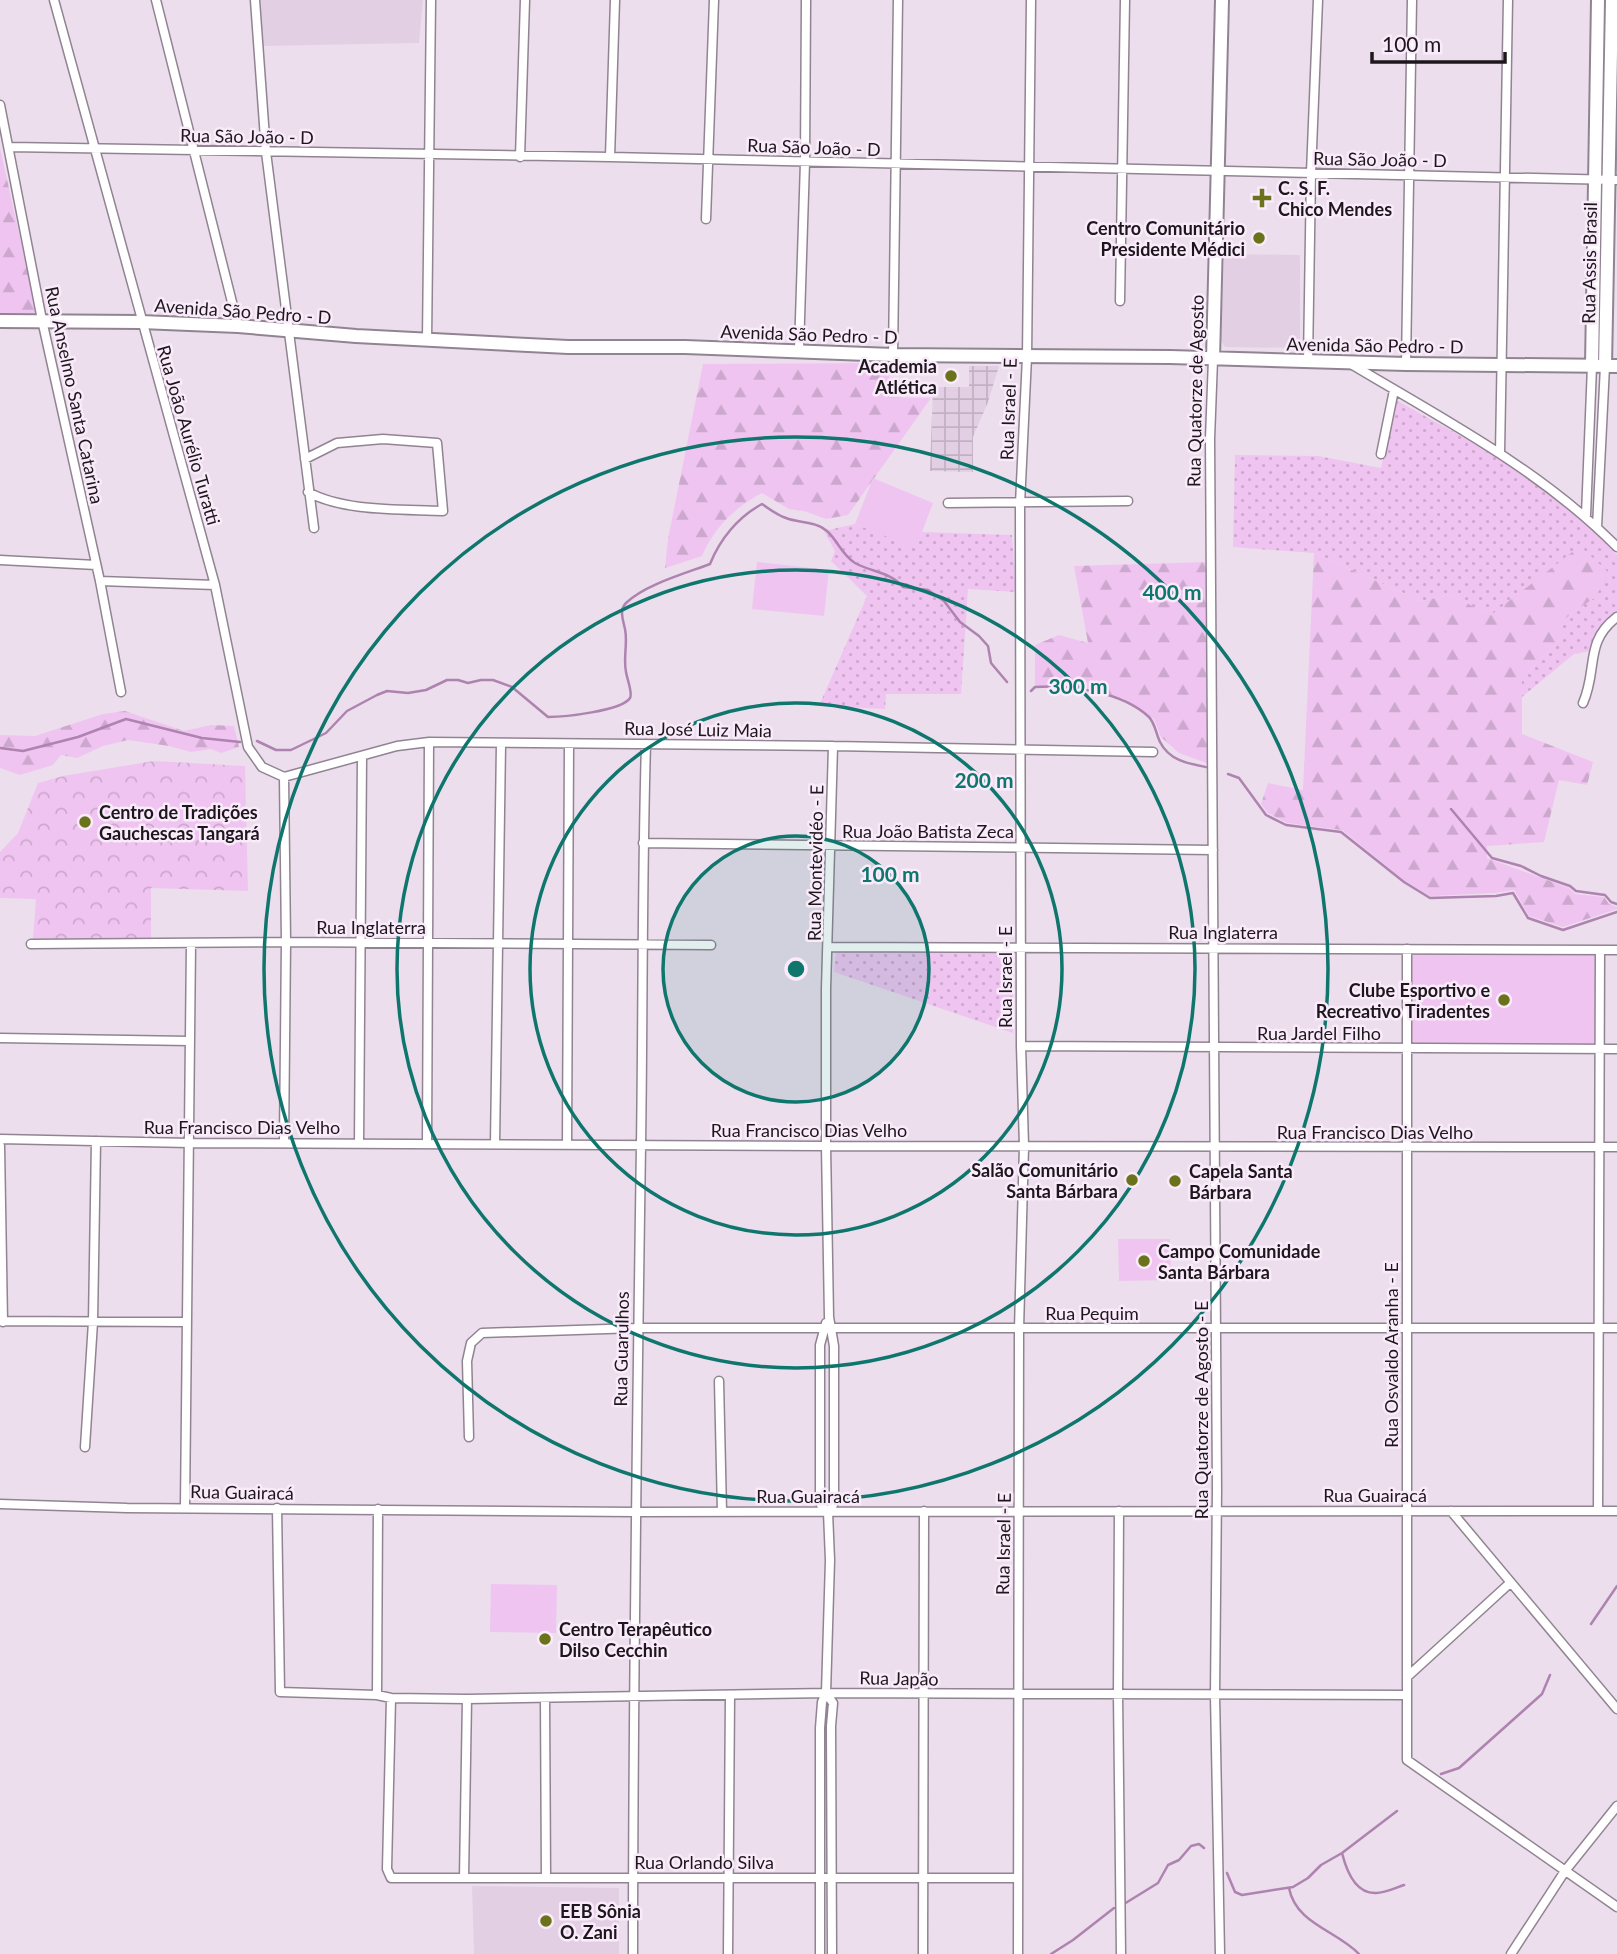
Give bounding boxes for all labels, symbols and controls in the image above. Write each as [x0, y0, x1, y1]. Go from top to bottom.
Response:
scale bar [1372, 21, 1505, 65]
text: 100 m [1382, 31, 1441, 56]
street label: Rua São João - D [180, 124, 314, 148]
street label: Rua São João - D [747, 134, 881, 160]
street label: Rua São João - D [1313, 147, 1447, 171]
place label: C. S. F. Chico Mendes [1278, 177, 1392, 220]
marker: C. S. F. Chico Mendes [1252, 188, 1272, 208]
street label: Rua Assis Brasil [1577, 202, 1601, 324]
place label: Centro Comunitário Presidente Médici [1086, 217, 1245, 260]
marker: Centro Comunitário Presidente Médici [1251, 230, 1267, 246]
street label: Rua Anselmo Santa Catarina [41, 284, 109, 506]
street label: Avenida São Pedro - D [154, 294, 332, 328]
street label: Rua Quatorze de Agosto [1182, 295, 1208, 487]
street label: Avenida São Pedro - D [720, 320, 898, 348]
street label: Avenida São Pedro - D [1286, 332, 1464, 358]
street label: Rua João Aurélio Turatti [153, 343, 225, 527]
place label: Academia Atlética [857, 355, 937, 398]
street label: Rua Israel - E [995, 357, 1021, 461]
marker: Academia Atlética [943, 368, 959, 384]
text: 400 m [1142, 579, 1202, 604]
text: 300 m [1048, 673, 1108, 698]
street label: Rua José Luiz Maia [624, 717, 772, 741]
text: 200 m [954, 767, 1014, 792]
street label: Rua Montevidéo - E [803, 785, 827, 941]
place label: Centro de Tradições Gauchescas Tangará [99, 801, 260, 844]
marker: Centro de Tradições Gauchescas Tangará [77, 814, 93, 830]
street label: Rua João Batista Zeca [842, 820, 1014, 842]
text: 100 m [860, 861, 920, 886]
street label: Rua Inglaterra [316, 916, 426, 938]
street label: Rua Inglaterra [1168, 921, 1278, 943]
street label: Rua Israel - E [994, 926, 1016, 1028]
centre of rings [784, 957, 808, 981]
place label: Clube Esportivo e Recreativo Tiradentes [1316, 979, 1490, 1022]
marker: Clube Esportivo e Recreativo Tiradentes [1496, 992, 1512, 1008]
street label: Rua Jardel Filho [1257, 1022, 1381, 1044]
street label: Rua Francisco Dias Velho [144, 1116, 340, 1138]
street label: Rua Francisco Dias Velho [711, 1119, 907, 1141]
street label: Rua Francisco Dias Velho [1277, 1121, 1473, 1143]
place label: Salão Comunitário Santa Bárbara [971, 1159, 1118, 1202]
place label: Capela Santa Bárbara [1189, 1160, 1293, 1203]
marker: Salão Comunitário Santa Bárbara [1124, 1172, 1140, 1188]
marker: Capela Santa Bárbara [1167, 1173, 1183, 1189]
place label: Campo Comunidade Santa Bárbara [1158, 1240, 1321, 1283]
marker: Campo Comunidade Santa Bárbara [1136, 1253, 1152, 1269]
street label: Rua Osvaldo Aranha - E [1380, 1262, 1402, 1448]
street label: Rua Guarulhos [609, 1291, 633, 1407]
street label: Rua Quatorze de Agosto - E [1190, 1301, 1212, 1519]
street label: Rua Pequim [1045, 1302, 1139, 1324]
street label: Rua Guairacá [190, 1480, 294, 1504]
street label: Rua Guairacá [1323, 1484, 1427, 1506]
street label: Rua Guairacá [756, 1485, 860, 1507]
street label: Rua Israel - E [991, 1493, 1015, 1595]
place label: Centro Terapêutico Dilso Cecchin [559, 1618, 712, 1661]
marker: Centro Terapêutico Dilso Cecchin [537, 1631, 553, 1647]
street label: Rua Japão [859, 1666, 939, 1690]
street label: Rua Orlando Silva [634, 1851, 774, 1873]
place label: EEB Sônia O. Zani [560, 1900, 641, 1943]
marker: EEB Sônia O. Zani [538, 1913, 554, 1929]

